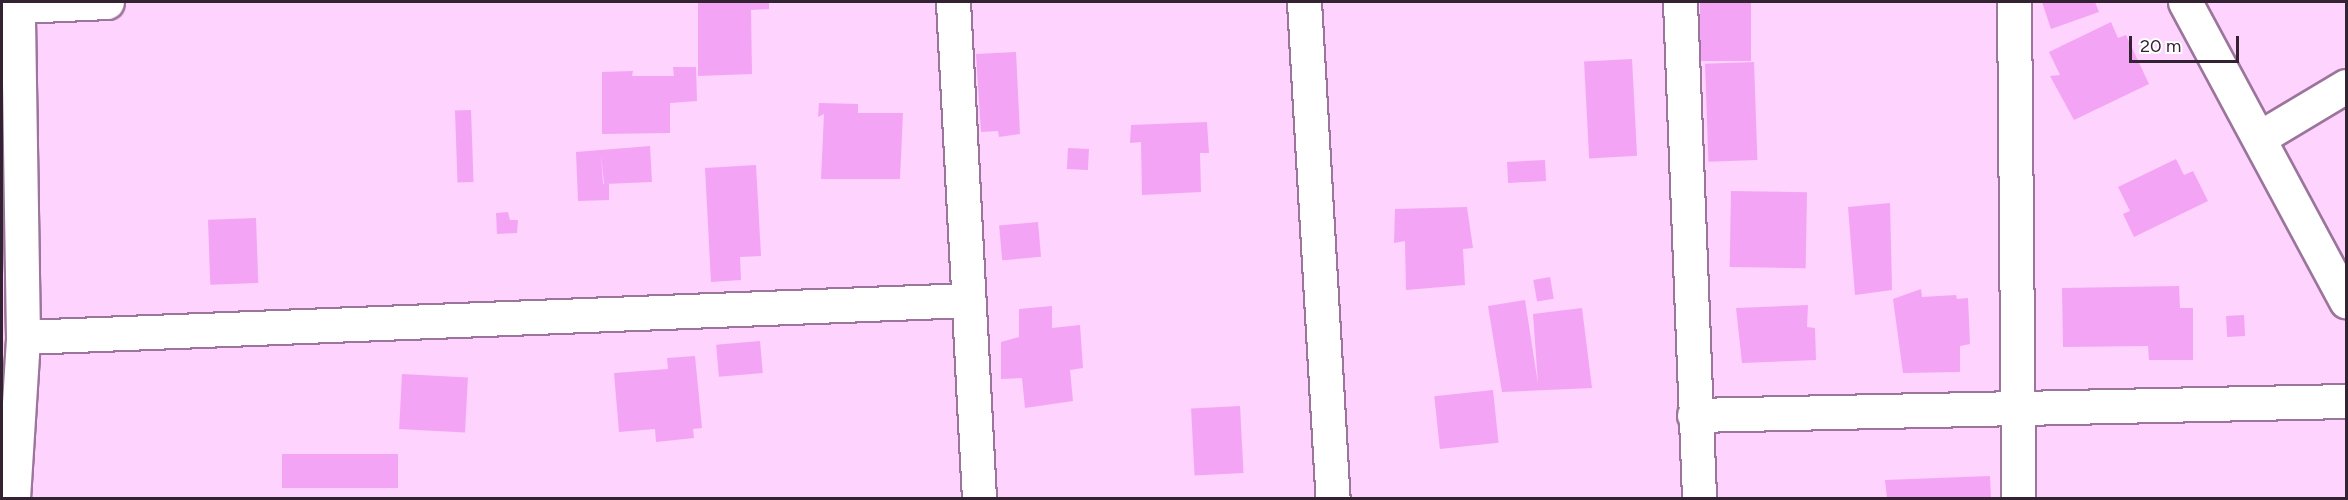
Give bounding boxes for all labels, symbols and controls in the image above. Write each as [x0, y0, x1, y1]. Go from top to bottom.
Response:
scale bar [2132, 24, 2242, 62]
text: 20 m [2140, 35, 2181, 57]

